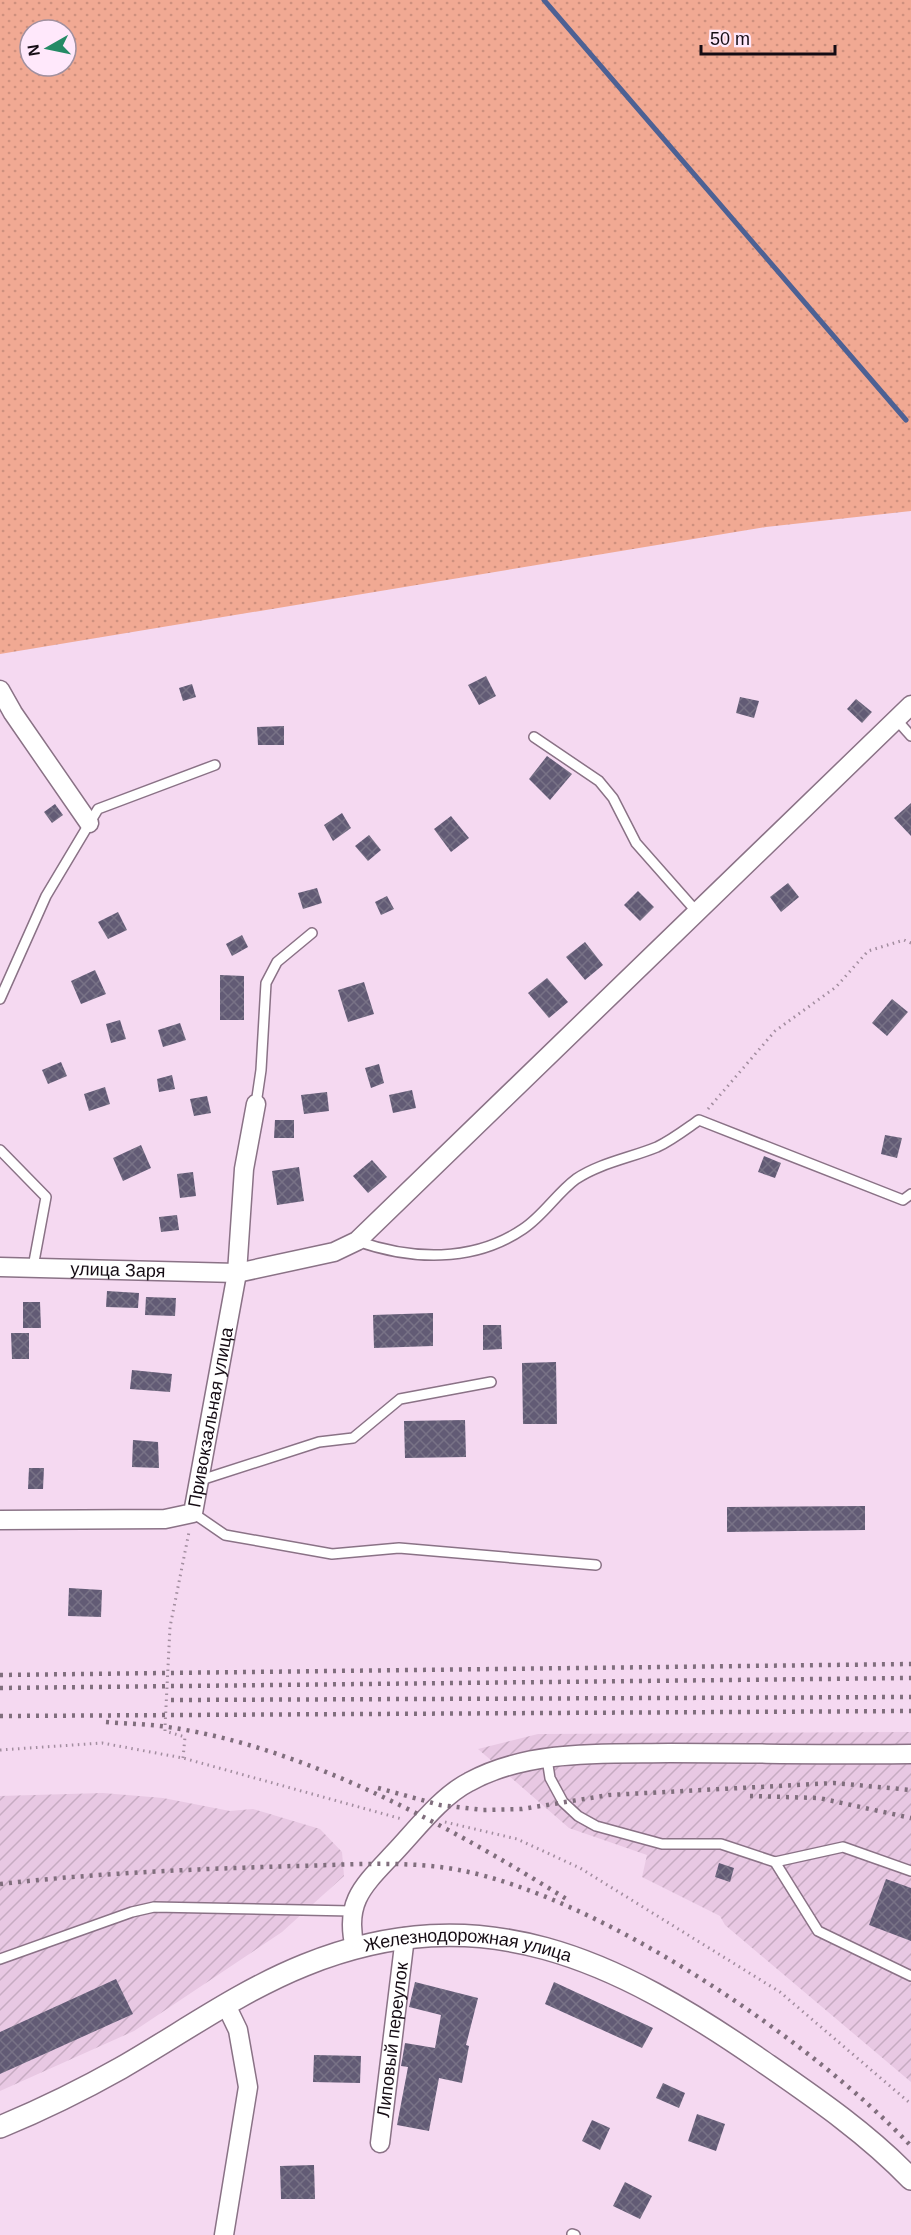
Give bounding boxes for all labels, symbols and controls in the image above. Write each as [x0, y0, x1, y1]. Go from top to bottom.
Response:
north arrow [18, 18, 78, 78]
scale bar [701, 18, 834, 56]
text: 50 m [710, 29, 750, 49]
text: N [24, 43, 43, 57]
street label: улица Заря [70, 1259, 166, 1281]
street label: Привокзальная улица [184, 1325, 237, 1509]
street label: Железнодорожная улица [362, 1925, 575, 1966]
street label: Липовый переулок [373, 1961, 412, 2118]

